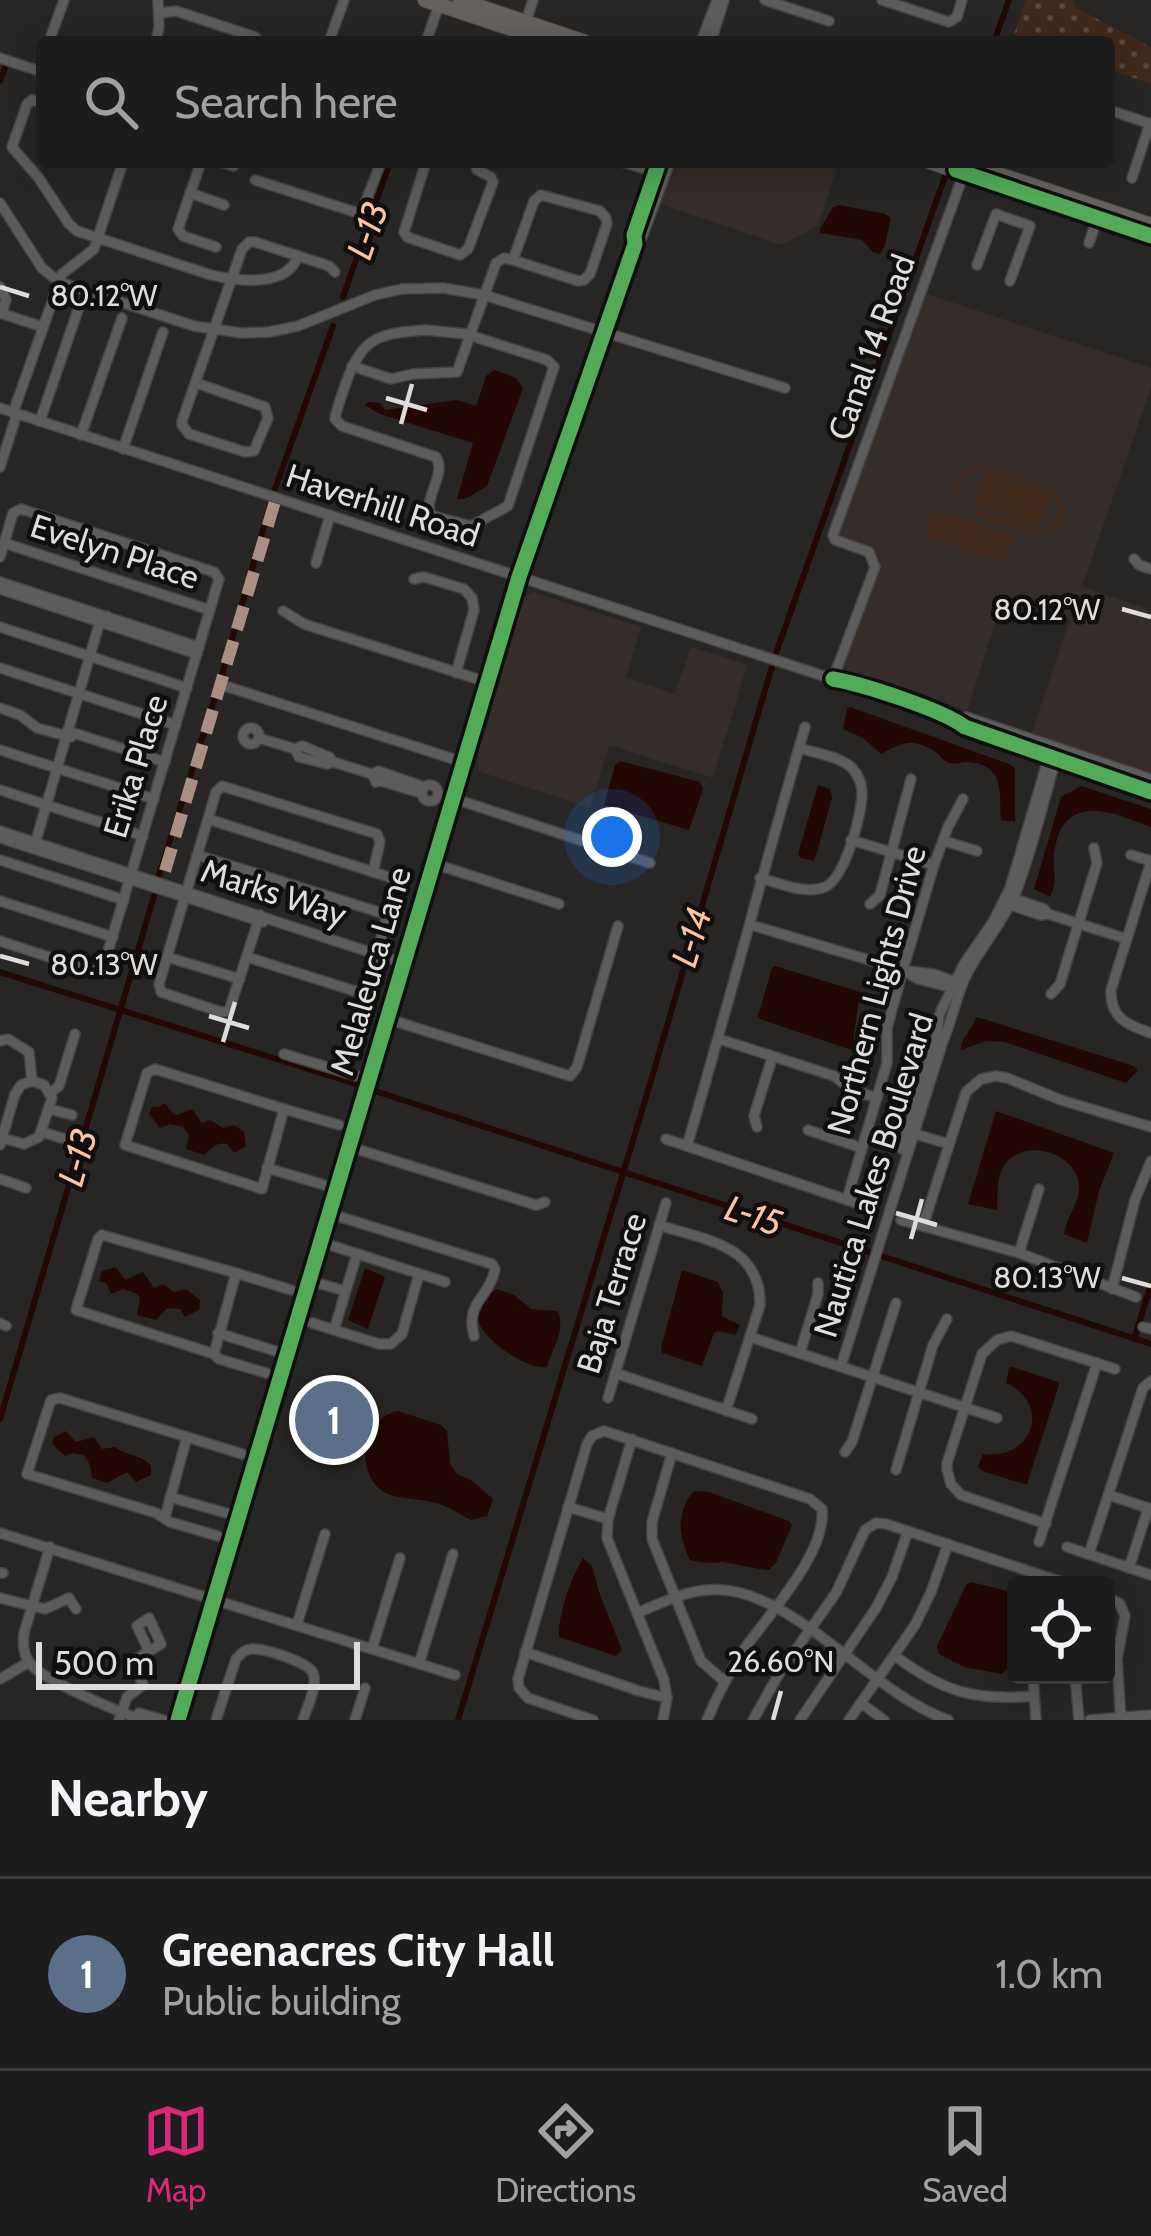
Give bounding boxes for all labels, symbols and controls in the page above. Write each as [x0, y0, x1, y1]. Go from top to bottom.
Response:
search box [36, 36, 1115, 168]
icon: search [78, 69, 144, 135]
text: Search here [174, 75, 398, 129]
water label: L-13 [337, 195, 397, 265]
street label: Canal 14 Road [819, 249, 923, 445]
text: 80.12°W [50, 277, 158, 314]
street label: Haverhill Road [281, 455, 485, 555]
street label: Evelyn Place [26, 505, 204, 597]
text: 80.12°W [993, 591, 1101, 628]
street label: Erika Place [94, 690, 176, 842]
your location [582, 807, 642, 867]
street label: Northern Lights Drive [818, 841, 934, 1139]
street label: Marks Way [196, 850, 352, 934]
street label: Melaleuca Lane [321, 862, 419, 1080]
water label: L-14 [661, 902, 721, 972]
text: 80.13°W [50, 946, 158, 983]
street label: Nautica Lakes Boulevard [805, 1008, 941, 1342]
water label: L-13 [48, 1123, 106, 1191]
water label: L-15 [720, 1185, 788, 1245]
street label: Baja Terrace [568, 1208, 654, 1378]
text: 80.13°W [993, 1259, 1101, 1296]
pin: 1 [295, 1375, 373, 1465]
map controls [1007, 1576, 1115, 1684]
button: locate [1007, 1576, 1115, 1684]
scale bar [36, 1636, 360, 1689]
text: 500 m [54, 1643, 154, 1683]
text: 26.60°N [728, 1643, 834, 1680]
text: Nearby [48, 1767, 208, 1829]
text: Greenacres City Hall [162, 1923, 554, 1977]
text: 1 [80, 1950, 94, 1998]
text: 1.0 km [995, 1950, 1103, 1998]
text: Public building [162, 1977, 401, 2025]
tab: Map [143, 2098, 209, 2210]
tab: Directions [495, 2098, 636, 2210]
tab: Saved [922, 2098, 1008, 2210]

